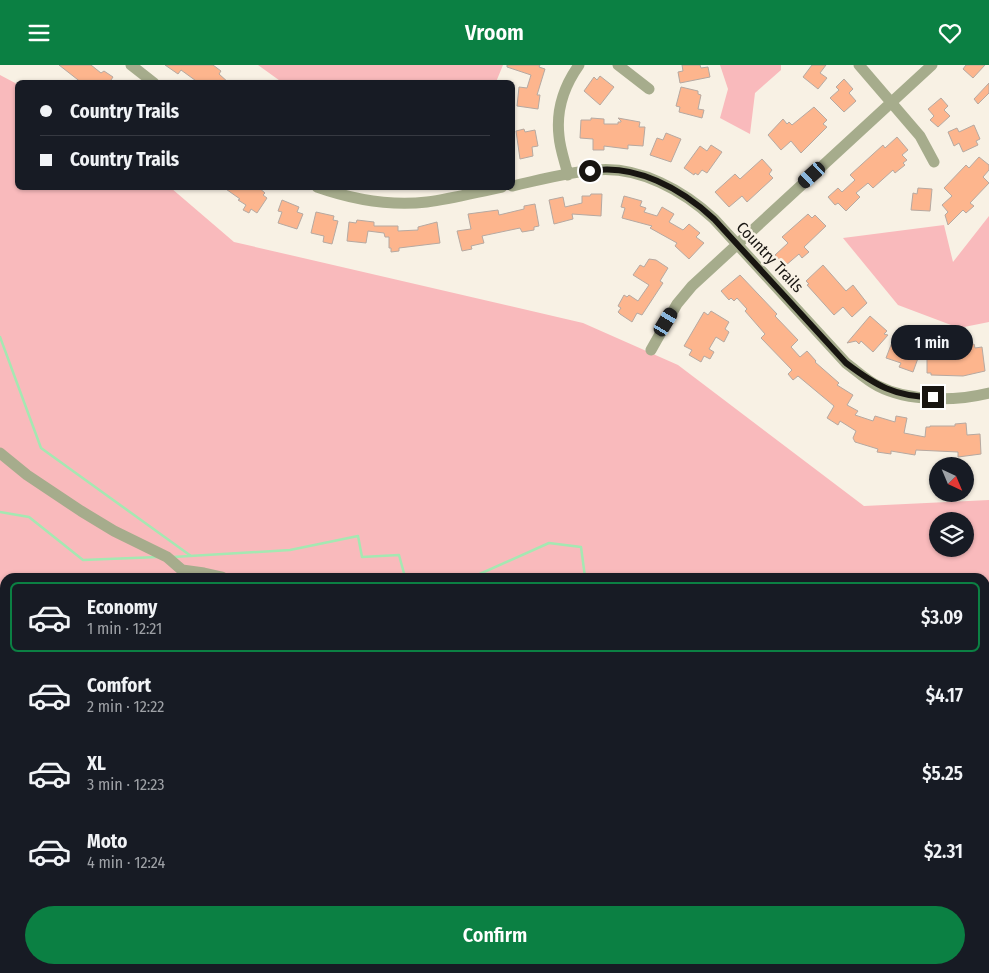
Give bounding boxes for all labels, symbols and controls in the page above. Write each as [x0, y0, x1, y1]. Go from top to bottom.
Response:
icon: menu [25, 19, 53, 47]
text: Vroom [465, 19, 524, 46]
icon: heart [936, 19, 964, 47]
text: Country Trails [70, 100, 179, 123]
text: Country Trails [70, 148, 179, 171]
car [795, 159, 828, 191]
route start [579, 160, 601, 182]
street label: Country Trails [732, 218, 808, 296]
car [651, 305, 680, 339]
callout: 1 min [892, 325, 974, 359]
text: 1 min [915, 333, 949, 352]
route end [922, 386, 944, 408]
north arrow [929, 457, 974, 503]
map controls [929, 457, 974, 557]
button: layers [929, 512, 974, 557]
icon: car [27, 595, 72, 640]
text: Economy [87, 596, 157, 619]
text: $3.09 [921, 606, 963, 629]
text: 1 min · 12:21 [87, 619, 162, 638]
icon: car [27, 673, 72, 718]
text: Comfort [87, 674, 151, 697]
text: $4.17 [926, 684, 963, 707]
text: 2 min · 12:22 [87, 697, 164, 716]
icon: car [27, 751, 72, 796]
text: XL [87, 752, 106, 775]
text: $5.25 [922, 762, 963, 785]
text: 3 min · 12:23 [87, 775, 165, 794]
icon: car [27, 829, 72, 874]
text: Moto [87, 830, 127, 853]
text: $2.31 [924, 840, 963, 863]
text: 4 min · 12:24 [87, 853, 165, 872]
button: Confirm [25, 906, 965, 964]

